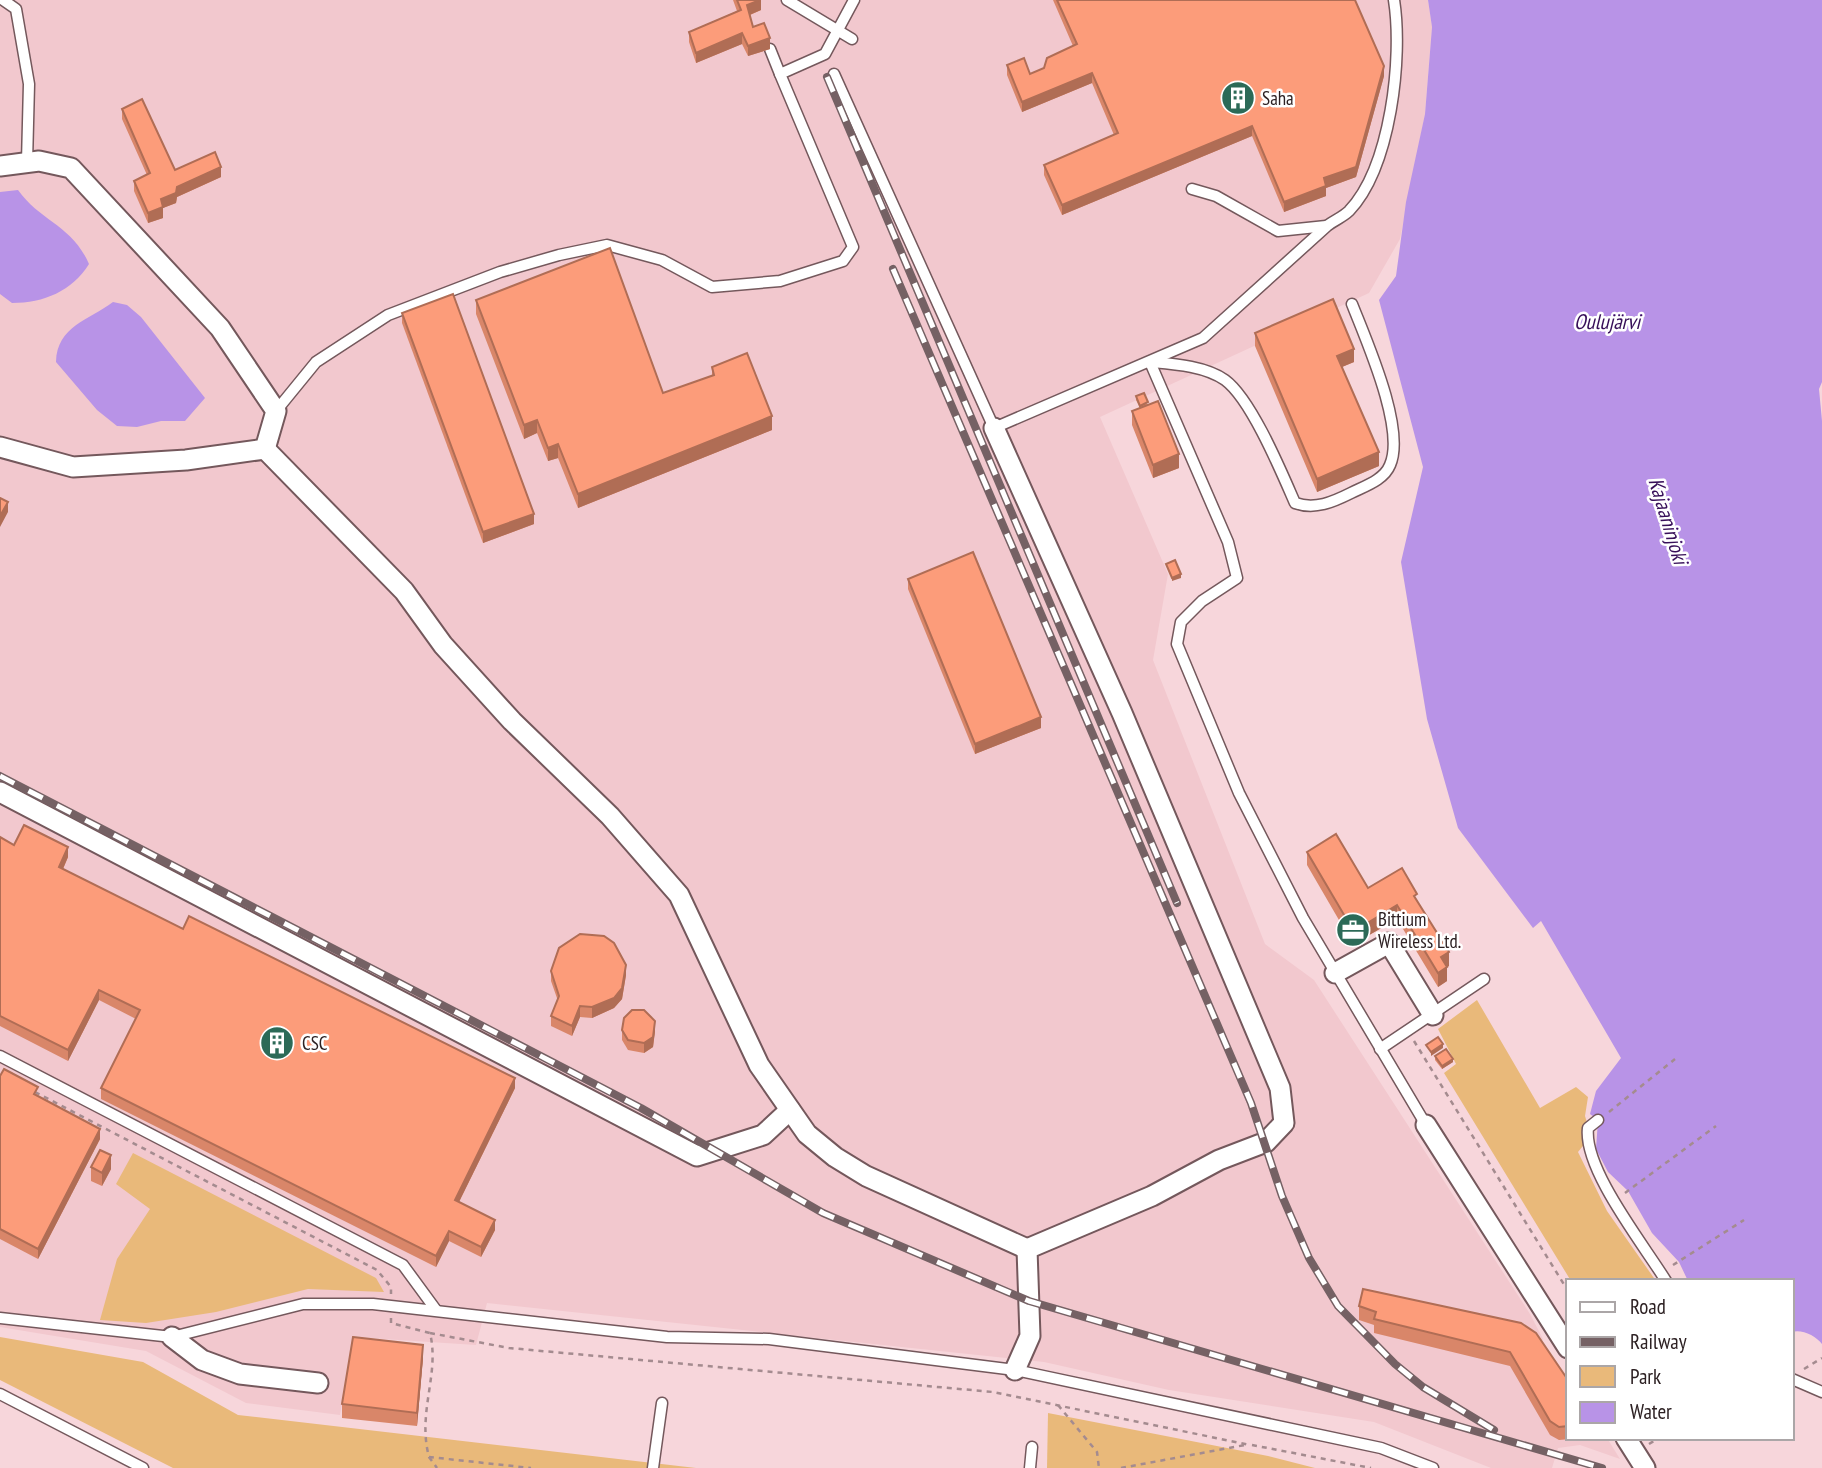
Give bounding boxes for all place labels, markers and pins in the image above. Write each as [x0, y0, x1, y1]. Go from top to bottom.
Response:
building icon: Saha [1219, 79, 1257, 117]
place label: Saha [1262, 86, 1294, 110]
place label: Bittium Wireless Ltd. [1378, 907, 1461, 953]
office icon: Bittium Wireless Ltd. [1334, 911, 1372, 949]
building icon: CSC [258, 1024, 296, 1062]
place label: CSC [302, 1031, 328, 1055]

